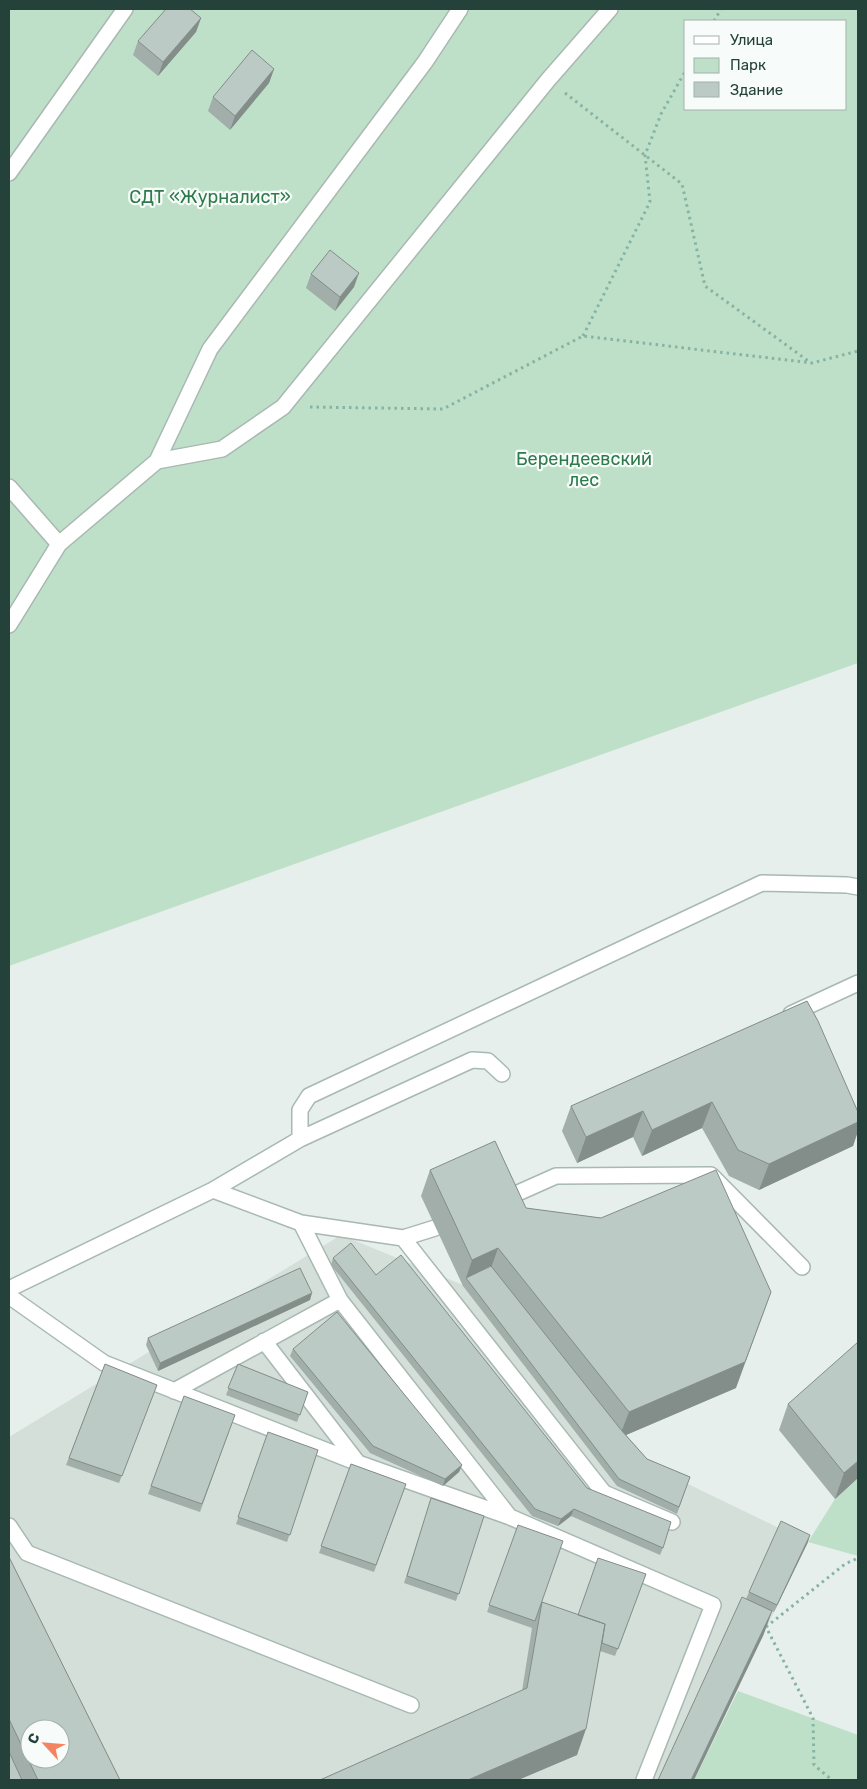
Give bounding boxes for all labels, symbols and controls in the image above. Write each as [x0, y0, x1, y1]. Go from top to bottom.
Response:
legend [684, 20, 847, 110]
text: Улица [730, 31, 773, 49]
text: Парк [730, 56, 766, 74]
text: Здание [730, 81, 783, 99]
park label: СДТ «Журналист» [129, 186, 291, 208]
park label: Берендеевский лес [516, 448, 652, 491]
north arrow [20, 1719, 70, 1769]
text: С [24, 1730, 44, 1747]

